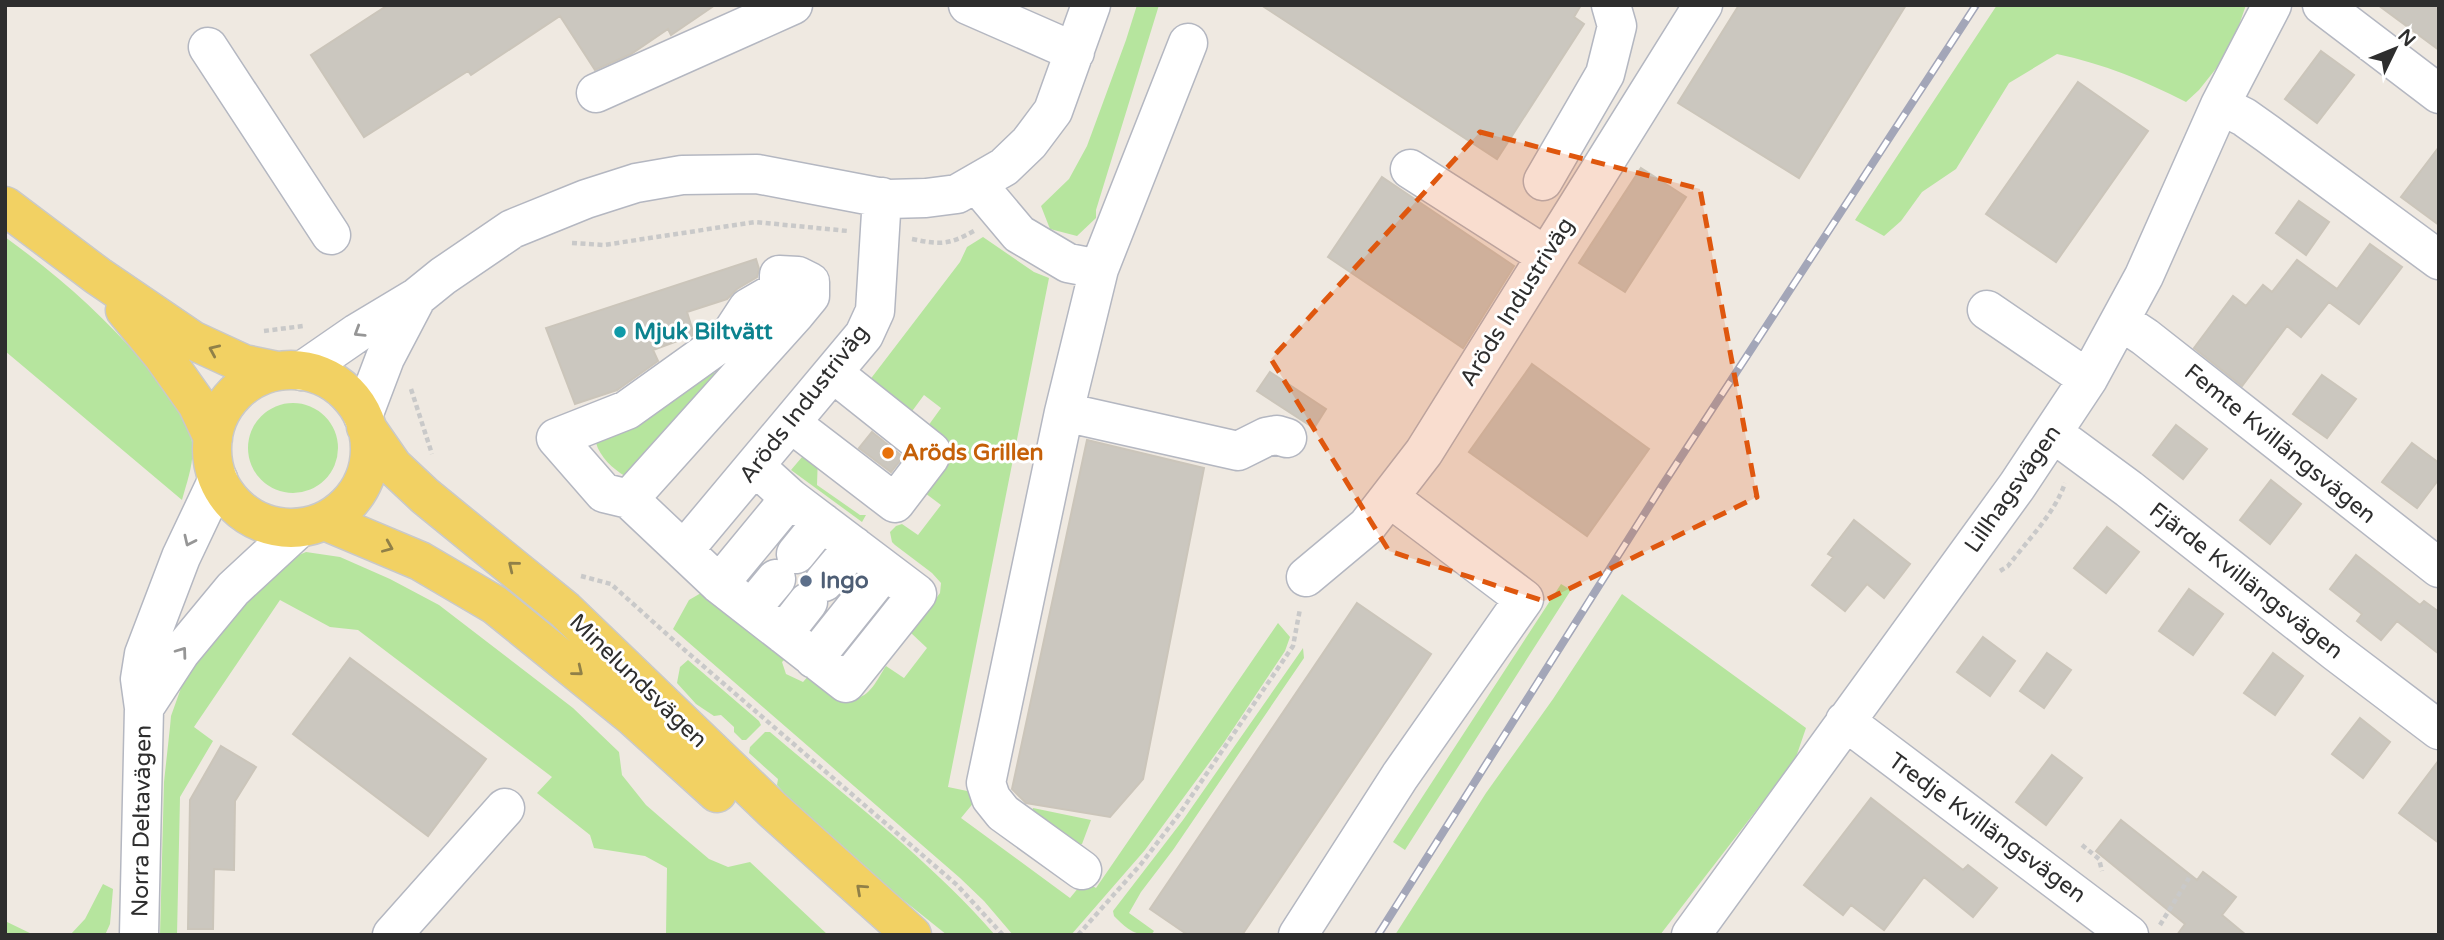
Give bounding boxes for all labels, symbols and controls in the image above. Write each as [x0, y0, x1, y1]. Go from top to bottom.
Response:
north arrow [2360, 14, 2430, 84]
text: N [2393, 25, 2420, 51]
street label: Aröds Industriväg [1454, 212, 1580, 392]
place label: Mjuk Biltvätt [634, 318, 773, 346]
street label: Aröds Industriväg [733, 319, 875, 489]
one-way arrow [353, 323, 366, 336]
marker: Mjuk Biltvätt [612, 324, 628, 340]
one-way arrow [208, 344, 221, 358]
street label: Femte Kvillängsvägen [2179, 358, 2381, 530]
street label: Lillhagsvägen [1959, 420, 2067, 558]
place label: Aröds Grillen [902, 439, 1043, 467]
marker: Aröds Grillen [880, 445, 896, 461]
street label: Fjärde Kvillängsvägen [2144, 497, 2348, 665]
one-way arrow [183, 534, 197, 546]
one-way arrow [381, 539, 393, 553]
one-way arrow [508, 562, 521, 574]
place label: Ingo [820, 567, 869, 595]
marker: Ingo [798, 573, 814, 589]
street label: Minelundsvägen [563, 608, 713, 754]
one-way arrow [174, 647, 187, 660]
one-way arrow [569, 663, 582, 675]
street label: Norra Deltavägen [126, 725, 158, 917]
street label: Tredje Kvillängsvägen [1883, 747, 2091, 909]
one-way arrow [856, 885, 869, 898]

